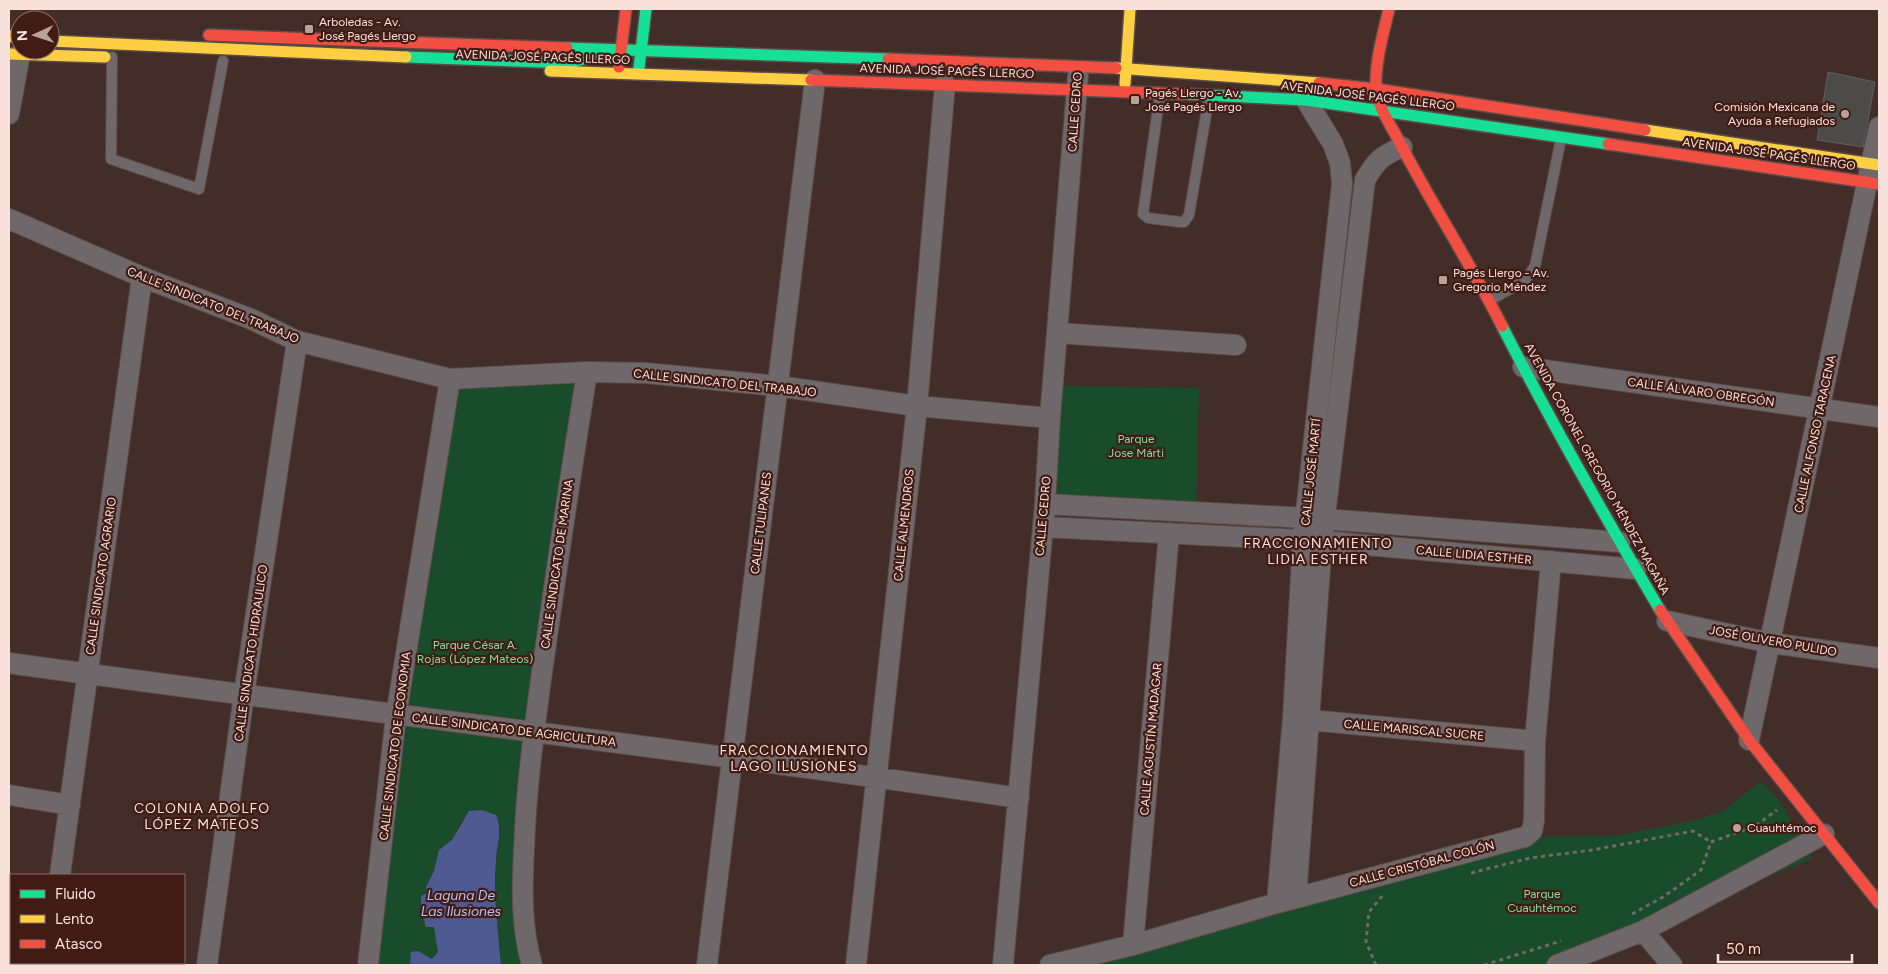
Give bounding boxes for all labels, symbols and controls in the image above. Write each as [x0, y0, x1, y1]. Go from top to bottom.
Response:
north arrow [10, 10, 60, 60]
place label: Arboledas - Av. José Pagés Llergo [319, 15, 416, 43]
marker: Arboledas - Av. José Pagés Llergo [303, 23, 315, 35]
text: N [14, 30, 31, 42]
street label: AVENIDA JOSÉ PAGÉS LLERGO [455, 47, 631, 67]
street label: AVENIDA JOSÉ PAGÉS LLERGO [859, 61, 1035, 81]
street label: CALLE CEDRO [1065, 72, 1085, 152]
street label: AVENIDA JOSÉ PAGÉS LLERGO [1280, 78, 1456, 114]
place label: Pagés Llergo - Av. José Pagés Llergo [1145, 86, 1242, 114]
marker: Pagés Llergo - Av. José Pagés Llergo [1129, 94, 1141, 106]
place label: Comisión Mexicana de Ayuda a Refugiados [1714, 100, 1835, 128]
marker: Comisión Mexicana de Ayuda a Refugiados [1839, 108, 1851, 120]
street label: AVENIDA JOSÉ PAGÉS LLERGO [1682, 135, 1856, 173]
street label: CALLE SINDICATO DEL TRABAJO [125, 264, 301, 346]
place label: Pagés Llergo - Av. Gregorio Méndez [1453, 266, 1549, 294]
marker: Pagés Llergo - Av. Gregorio Méndez [1437, 274, 1449, 286]
street label: AVENIDA CORONEL GREGORIO MÉNDEZ MAGAÑA [1522, 341, 1672, 597]
street label: CALLE ALFONSO TARACENA [1791, 354, 1839, 514]
street label: CALLE SINDICATO DEL TRABAJO [633, 366, 817, 400]
street label: CALLE ÁLVARO OBREGÓN [1627, 375, 1775, 409]
street label: CALLE JOSÉ MARTÍ [1298, 417, 1324, 526]
park label: Parque Jose Márti [1108, 432, 1164, 460]
street label: CALLE ALMENDROS [891, 468, 917, 582]
street label: CALLE TULIPANES [748, 471, 774, 575]
street label: CALLE CEDRO [1033, 475, 1053, 557]
street label: CALLE SINDICATO DE MARINA [538, 478, 576, 650]
street label: CALLE SINDICATO AGRARIO [83, 496, 119, 656]
district label: FRACCIONAMIENTO LIDIA ESTHER [1243, 535, 1393, 568]
street label: CALLE LIDIA ESTHER [1416, 543, 1532, 567]
street label: CALLE SINDICATO HIDRAULICO [232, 564, 270, 742]
street label: JOSÉ OLIVERO PULIDO [1708, 623, 1838, 659]
park label: Parque César A. Rojas (López Mateos) [417, 638, 533, 666]
street label: CALLE SINDICATO DE ECONOMIA [376, 651, 414, 841]
street label: CALLE AGUSTÍN MADAGAR [1137, 662, 1165, 816]
street label: CALLE SINDICATO DE AGRICULTURA [411, 711, 617, 749]
street label: CALLE MARISCAL SUCRE [1343, 717, 1485, 743]
district label: FRACCIONAMIENTO LAGO ILUSIONES [719, 742, 869, 775]
district label: COLONIA ADOLFO LÓPEZ MATEOS [134, 800, 270, 833]
place label: Cuauhtémoc [1747, 821, 1817, 835]
marker: Cuauhtémoc [1731, 822, 1743, 834]
street label: CALLE CRISTÓBAL COLÓN [1348, 838, 1496, 890]
legend [10, 874, 185, 964]
text: Fluido [55, 885, 96, 903]
water label: Laguna De Las Ilusiones [421, 887, 502, 920]
park label: Parque Cuauhtémoc [1507, 887, 1577, 915]
text: Lento [55, 910, 94, 928]
scale bar [1718, 932, 1852, 964]
text: Atasco [55, 935, 103, 953]
text: 50 m [1726, 940, 1761, 958]

